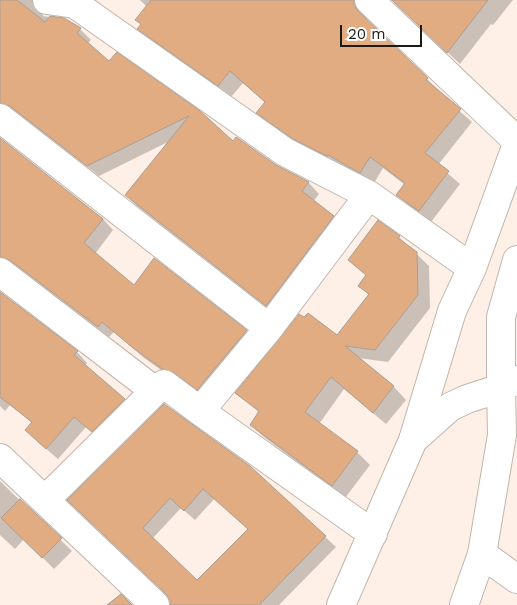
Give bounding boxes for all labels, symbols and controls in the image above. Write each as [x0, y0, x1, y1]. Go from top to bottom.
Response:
scale bar [342, 15, 424, 47]
text: 20 m [348, 25, 386, 43]

